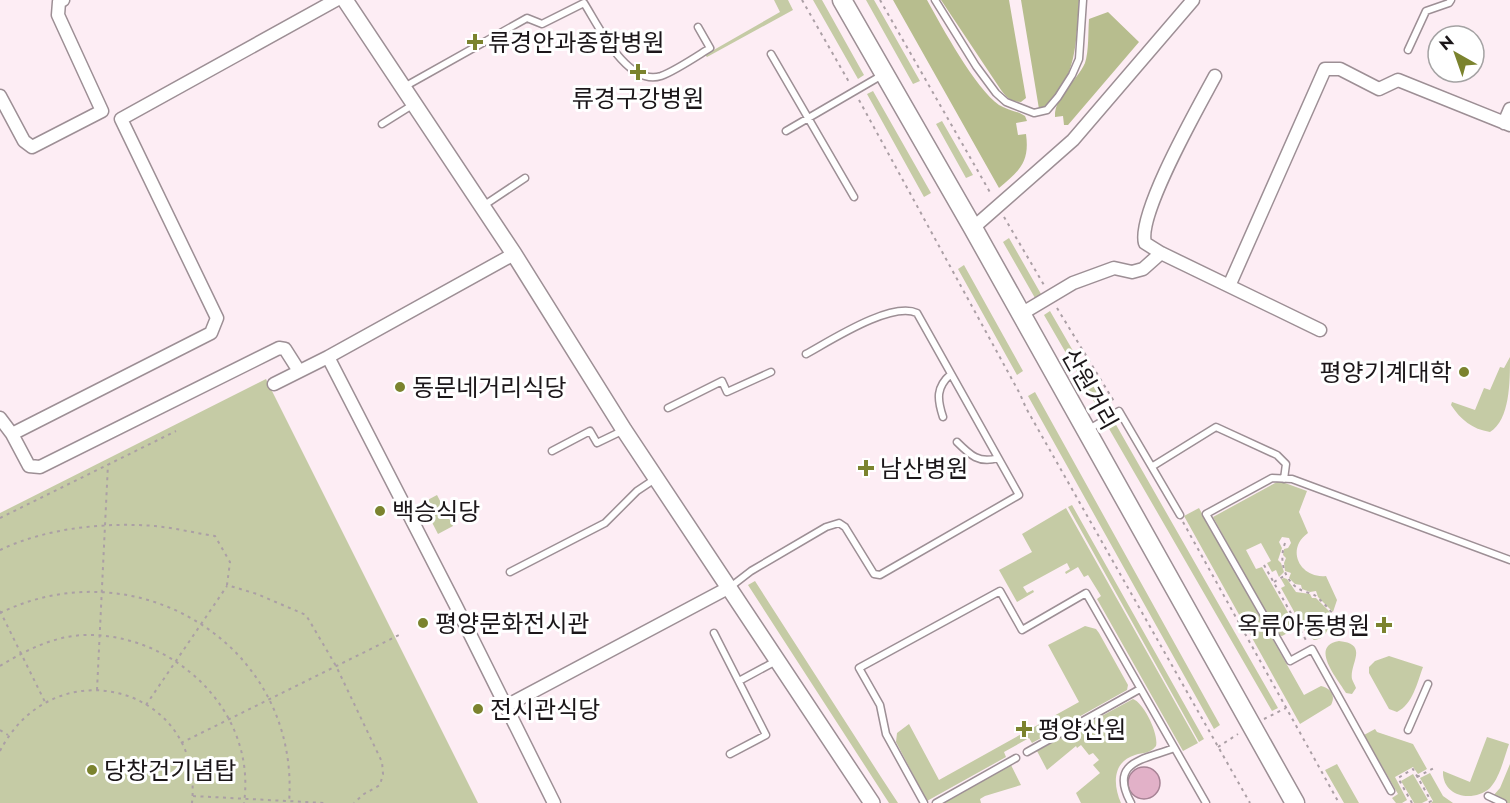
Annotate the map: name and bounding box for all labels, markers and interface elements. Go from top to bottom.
north arrow [1426,24,1486,84]
place label: 류경안과종합병원 [488,25,665,60]
text: N [1434,30,1459,56]
marker: 류경안과종합병원 [466,33,484,51]
marker: 류경구강병원 [629,63,647,81]
place label: 류경구강병원 [572,81,704,116]
street label: 산원거리 [1053,342,1127,436]
place label: 평양기계대학 [1320,355,1452,390]
marker: 평양기계대학 [1457,365,1471,379]
place label: 동문네거리식당 [412,370,567,405]
marker: 동문네거리식당 [393,380,407,394]
place label: 남산병원 [880,451,968,486]
marker: 남산병원 [857,459,875,477]
place label: 백승식당 [392,494,480,529]
marker: 백승식당 [373,504,387,518]
place label: 평양문화전시관 [435,606,590,641]
place label: 옥류아동병원 [1238,608,1370,643]
marker: 평양문화전시관 [416,616,430,630]
marker: 옥류아동병원 [1375,616,1393,634]
place label: 전시관식당 [490,692,600,727]
marker: 전시관식당 [471,702,485,716]
place label: 평양산원 [1038,712,1126,747]
marker: 평양산원 [1015,720,1033,738]
place label: 당창건기념탑 [104,753,236,788]
marker: 당창건기념탑 [85,763,99,777]

